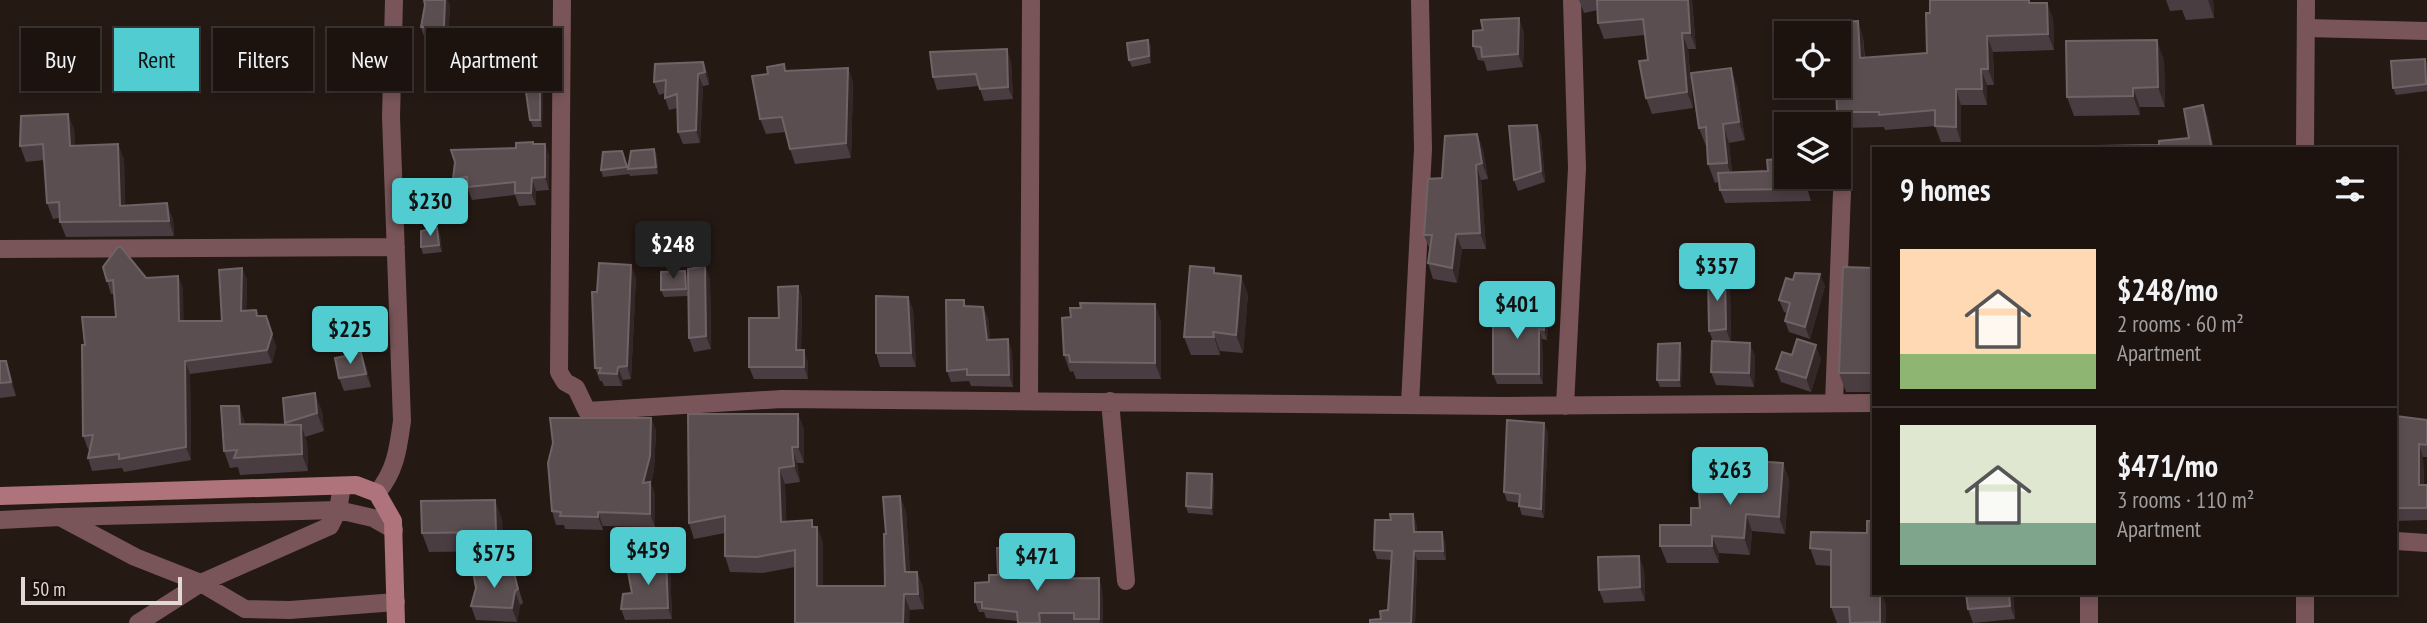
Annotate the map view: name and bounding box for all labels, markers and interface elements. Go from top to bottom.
map controls [1774,21,1851,189]
button: locate [1774,21,1851,98]
chip: Buy [21,28,100,91]
chip: Rent [114,28,199,91]
chip: Filters [213,28,313,91]
chip: New [327,28,412,91]
chip: Apartment [426,28,562,91]
button: layers [1774,112,1851,189]
text: 9 homes [1900,170,1991,209]
icon: filters [2331,170,2369,208]
pin: $230 [389,178,471,238]
text: $230 [408,186,452,215]
pin: $248 [632,222,714,281]
text: $248 [651,229,695,258]
pin: $357 [1676,244,1758,303]
text: $357 [1695,251,1739,280]
text: $248/mo [2117,270,2218,309]
icon: home [1956,277,2040,361]
pin: $401 [1476,282,1558,341]
text: $401 [1495,289,1539,318]
pin: $225 [309,306,391,366]
text: 2 rooms · 60 m² [2117,309,2244,338]
text: $225 [328,314,372,343]
text: Apartment [2117,338,2201,367]
text: $471/mo [2117,446,2218,485]
pin: $263 [1689,448,1771,507]
icon: home [1956,453,2040,537]
text: $263 [1708,455,1752,484]
text: 3 rooms · 110 m² [2117,485,2254,514]
text: Apartment [2117,514,2201,543]
pin: $459 [607,528,689,587]
pin: $575 [453,530,535,590]
pin: $471 [996,534,1078,593]
text: $459 [626,535,670,564]
text: $575 [472,538,516,567]
text: $471 [1015,541,1059,570]
scale bar [21,574,182,606]
text: 50 m [32,577,66,601]

